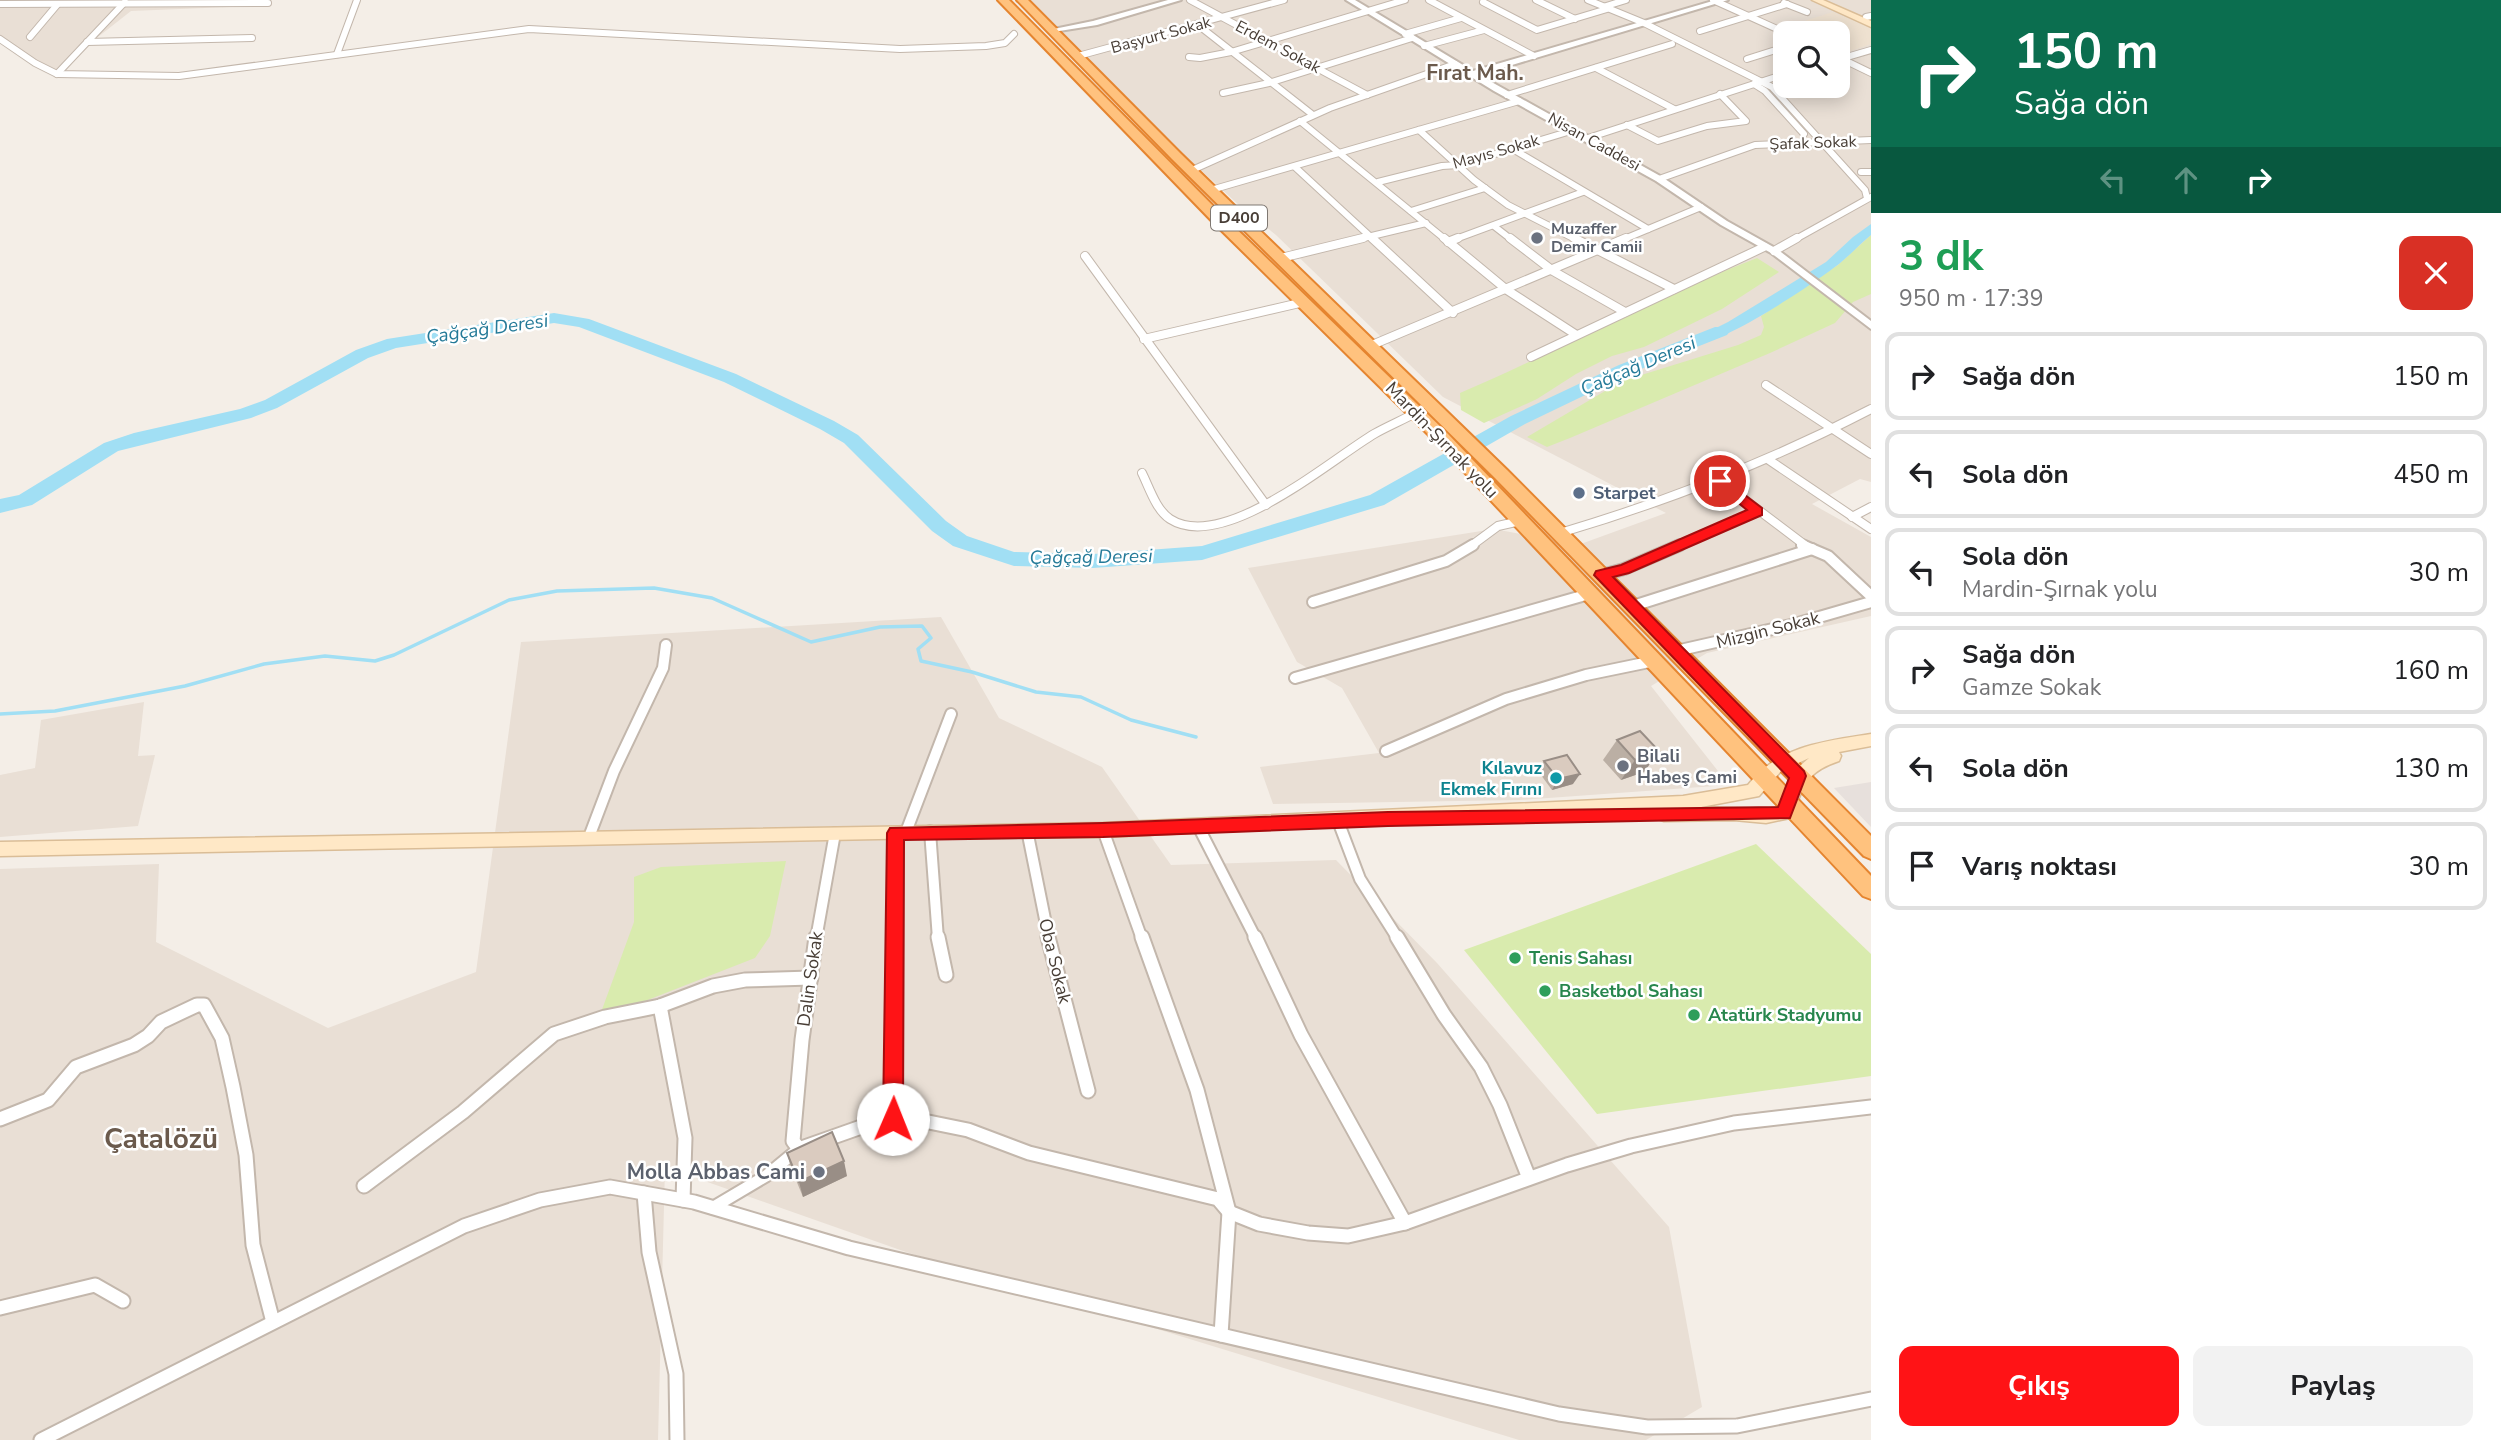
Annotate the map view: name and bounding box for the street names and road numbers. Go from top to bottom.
street label: Başyurt Sokak [1108,11,1215,59]
street label: Erdem Sokak [1231,15,1325,79]
street label: Nisan Caddesi [1544,108,1644,176]
street label: Mayıs Sokak [1450,129,1543,175]
street label: Şafak Sokak [1769,130,1858,156]
road number: D400 [1211,206,1267,230]
street label: Mardin-Şırnak yolu [1380,377,1504,503]
street label: Mizgin Sokak [1714,605,1823,654]
street label: Oba Sokak [1033,916,1077,1007]
street label: Dalin Sokak [791,929,829,1028]

